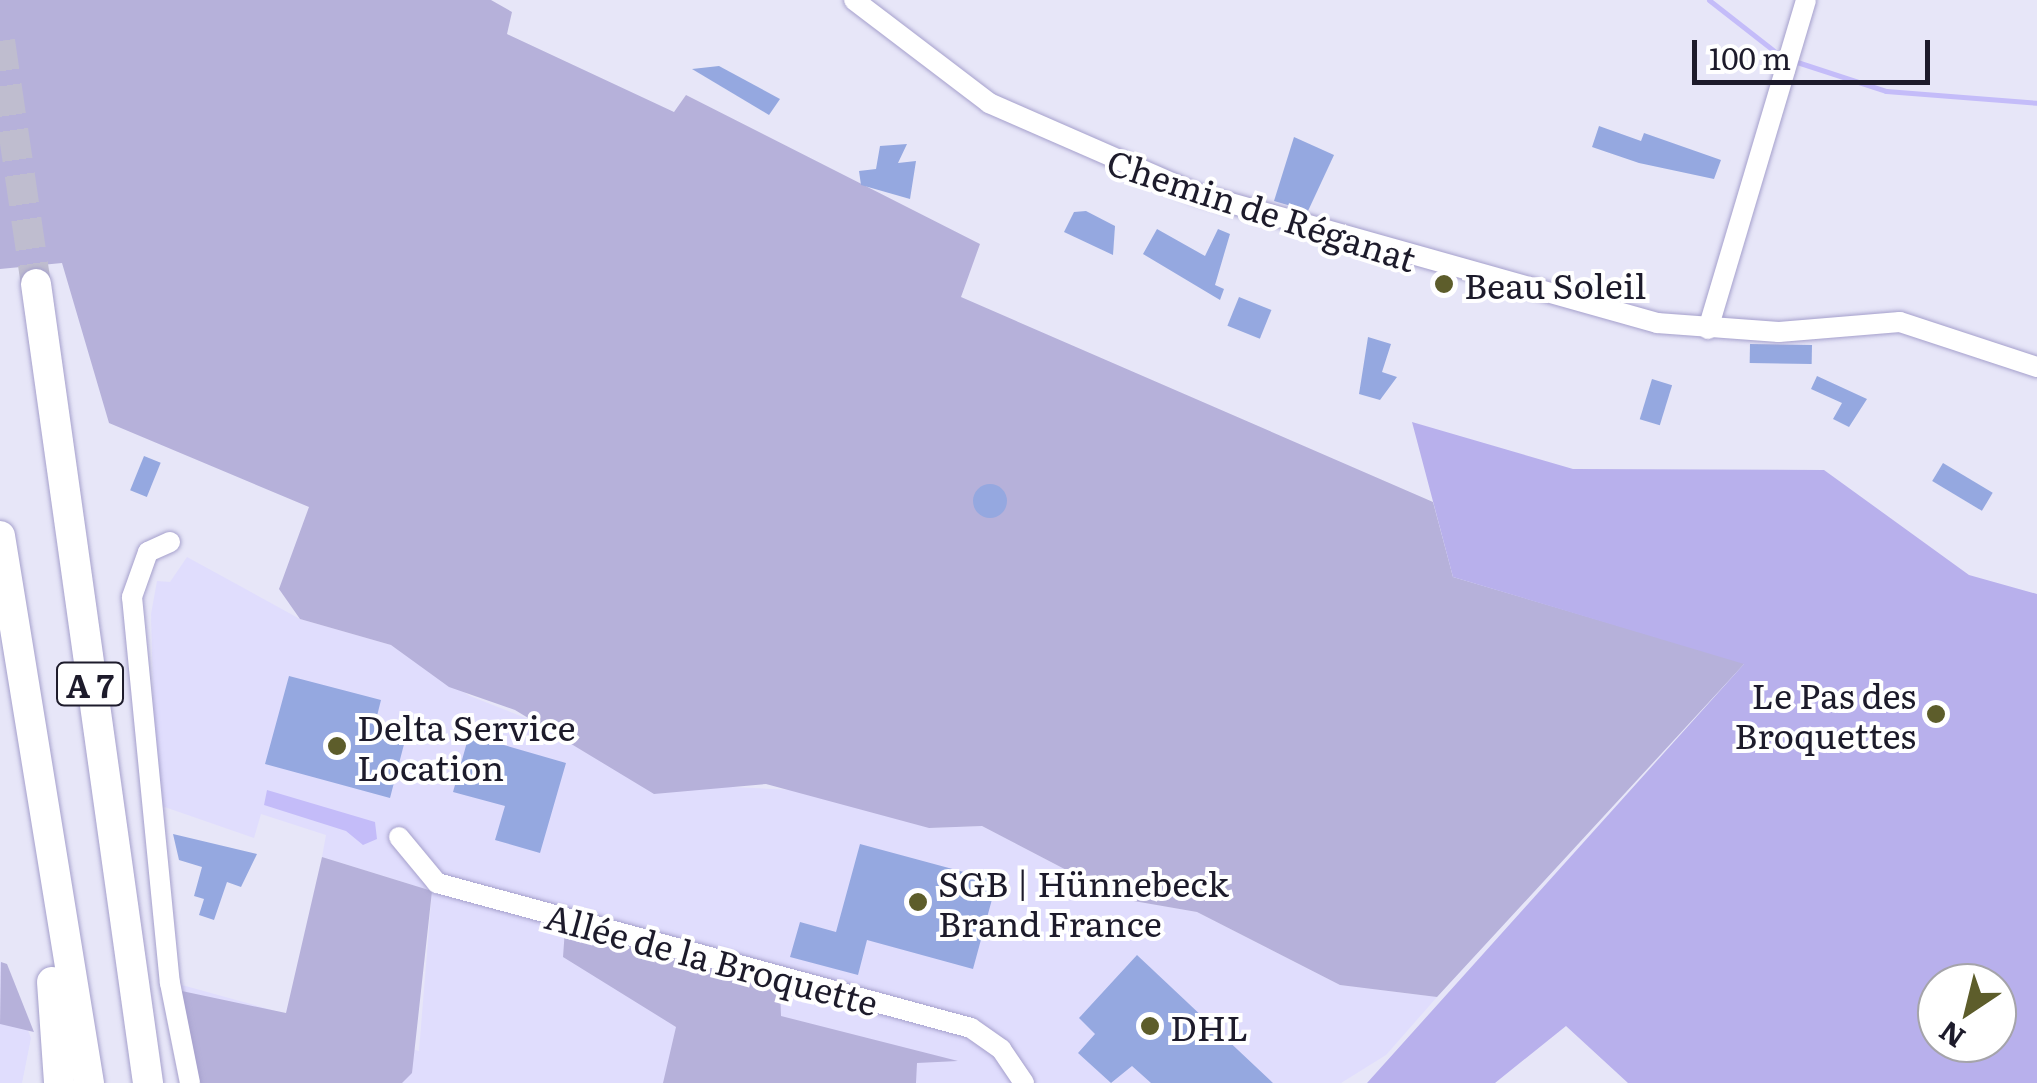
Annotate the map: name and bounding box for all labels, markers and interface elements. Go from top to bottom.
scale bar [1697,20,1934,82]
text: 100 m [1709,35,1791,79]
street label: Chemin de Réganat [1102,139,1422,279]
place label: Beau Soleil [1464,263,1646,305]
marker: Beau Soleil [1433,273,1455,295]
road number: A 7 [55,657,125,711]
place label: Le Pas des Broquettes [1734,673,1916,755]
marker: Le Pas des Broquettes [1925,703,1947,725]
place label: Delta Service Location [357,705,576,787]
marker: Delta Service Location [326,735,348,757]
place label: SGB | Hünnebeck Brand France [938,861,1229,943]
marker: SGB | Hünnebeck Brand France [907,891,929,913]
street label: Allée de la Broquette [541,893,883,1023]
north arrow [1917,963,2017,1063]
place label: DHL [1170,1005,1248,1047]
text: N [1929,1012,1973,1060]
marker: DHL [1139,1015,1161,1037]

